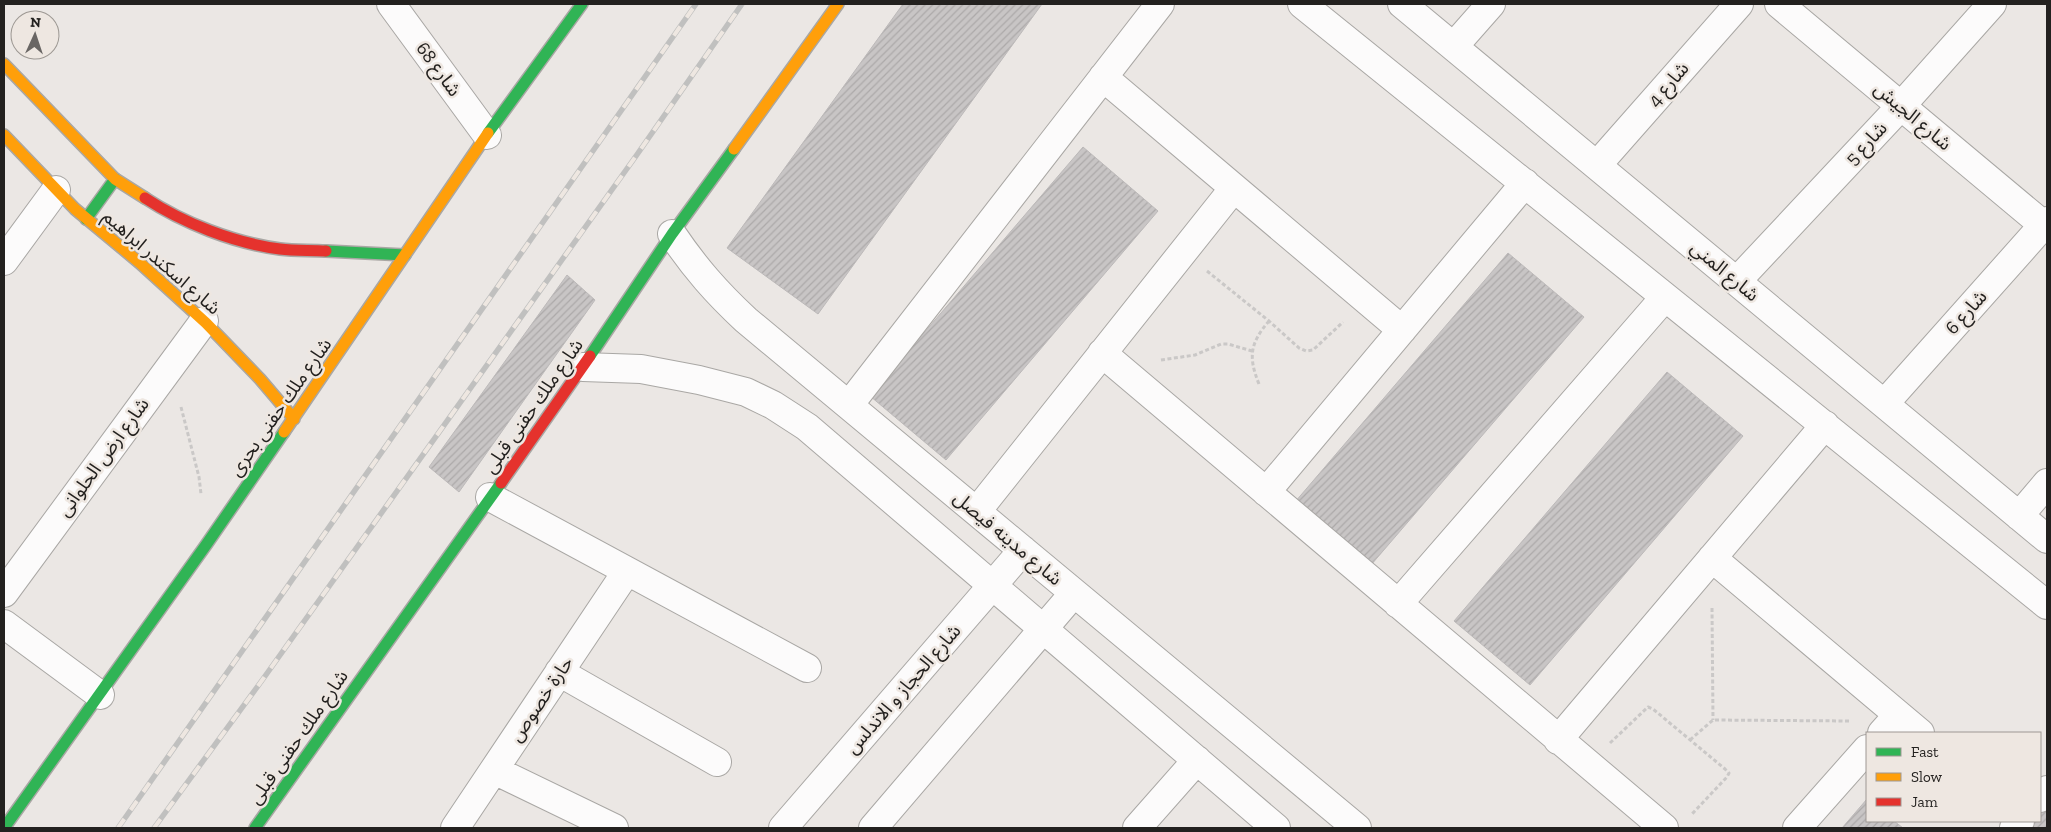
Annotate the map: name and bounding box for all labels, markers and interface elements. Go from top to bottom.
north arrow [10,10,60,60]
text: N [30,14,42,31]
street label: شارع 68 [410,37,466,102]
street label: شارع 4 [1642,57,1695,112]
street label: شارع الجيش [1868,77,1956,157]
street label: شارع 5 [1840,116,1893,171]
street label: شارع اسكندر ابراهيم [97,205,225,322]
street label: شارع المني [1684,236,1764,309]
street label: شارع 6 [1940,285,1993,340]
street label: شارع ملك حفنى بحرى [224,333,338,482]
street label: شارع ملك حفنى قبلى [478,334,590,479]
street label: شارع ارض الحلوانى [52,393,155,522]
street label: شارع مدينه فيصل [948,486,1067,592]
street label: شارع الحجاز و الاندلس [840,619,967,760]
street label: حارة خصوص [504,652,578,746]
street label: شارع ملك حفنى قبلى [243,665,355,810]
legend [1866,732,2041,822]
text: Fast [1911,743,1939,761]
text: Slow [1911,768,1943,786]
text: Jam [1911,793,1938,811]

